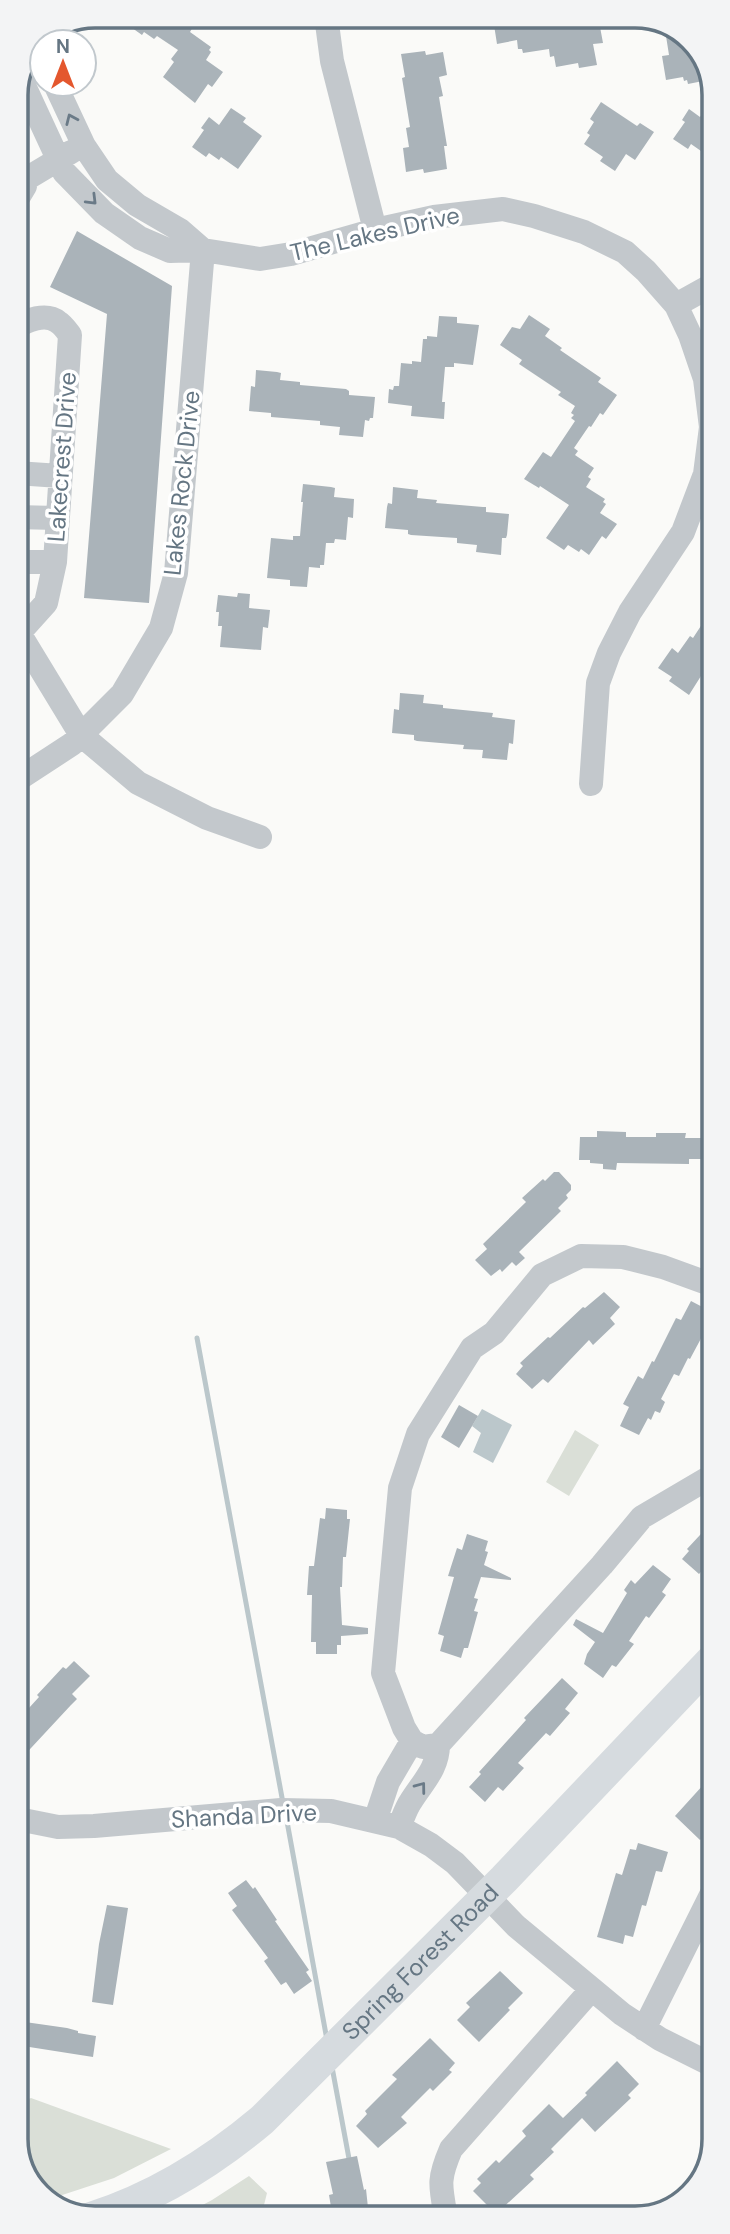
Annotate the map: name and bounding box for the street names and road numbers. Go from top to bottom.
street label: The Lakes Drive [287,199,463,268]
street label: Lakecrest Drive [40,371,83,543]
street label: Lakes Rock Drive [156,389,207,577]
street label: Shanda Drive [170,1796,318,1835]
street label: Spring Forest Road [335,1877,505,2047]

